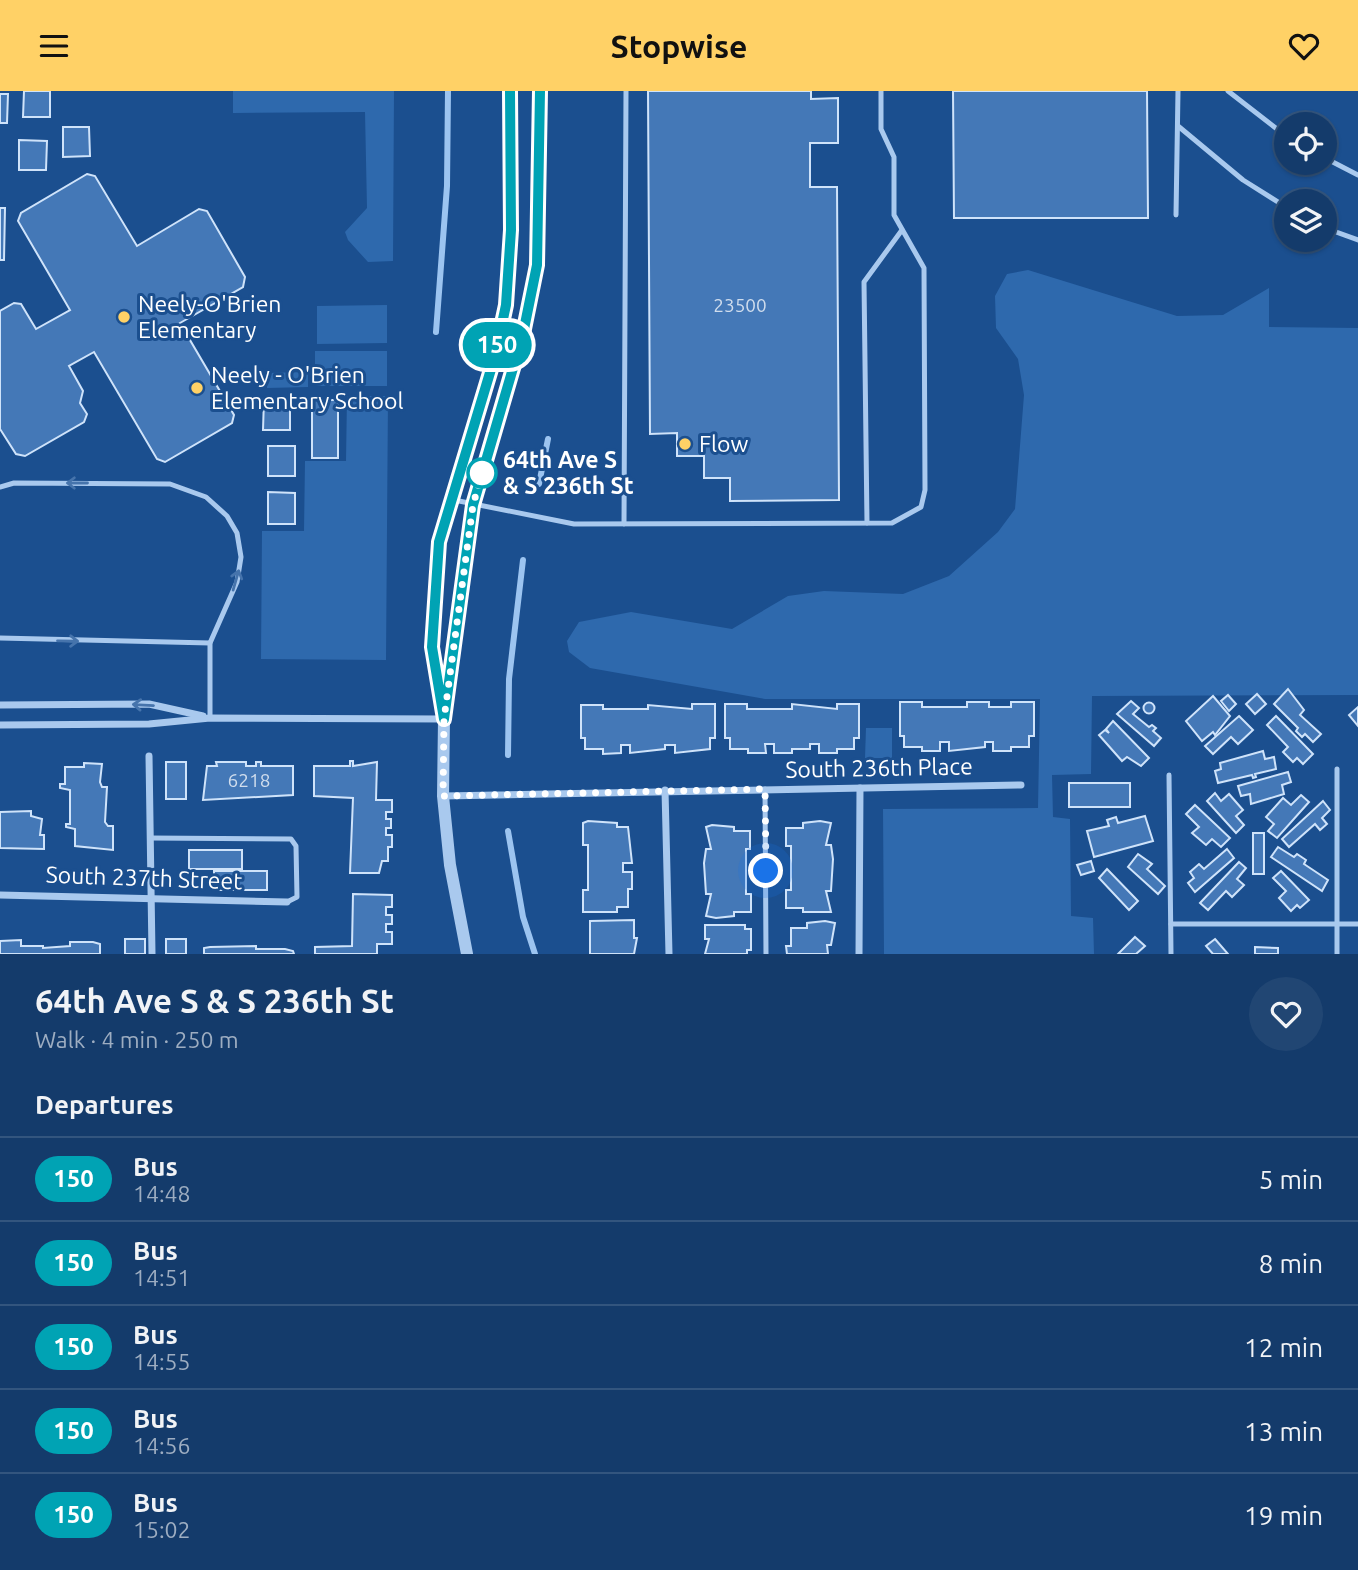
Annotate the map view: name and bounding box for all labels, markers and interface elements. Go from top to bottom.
icon: menu [35,27,73,65]
icon: heart [1285,27,1323,65]
text: Stopwise [610,28,748,64]
map controls [1274,112,1337,252]
button: locate [1274,112,1337,175]
button: layers [1274,189,1337,252]
place label: Neely-O'Brien Elementary [138,291,281,342]
house number: 23500 [713,294,767,316]
marker: Neely-O'Brien Elementary [116,309,132,325]
line badge: 150 [457,322,537,368]
text: 150 [477,331,517,358]
place label: Neely - O'Brien Elementary School [211,362,404,413]
marker: Neely - O'Brien Elementary School [189,380,205,396]
place label: Flow [699,431,749,456]
marker: Flow [677,436,693,452]
place label: 64th Ave S & S 236th St [503,447,634,498]
marker: 64th Ave S & S 236th St [467,458,497,488]
one-way arrow [66,476,89,490]
one-way arrow [230,569,243,592]
one-way arrow [56,634,79,648]
one-way arrow [132,698,155,711]
street label: South 236th Place [785,753,973,782]
house number: 6218 [228,769,270,791]
your location [748,853,783,888]
street label: South 237th Street [45,862,243,893]
button: heart [1249,977,1323,1051]
text: 64th Ave S & S 236th St [35,982,394,1019]
text: Walk · 4 min · 250 m [35,1027,239,1052]
text: Departures [35,1090,173,1119]
text: Bus [133,1152,178,1181]
text: 150 [53,1165,94,1192]
text: 5 min [1259,1165,1323,1194]
text: 14:48 [133,1181,191,1206]
text: Bus [133,1236,178,1265]
text: 150 [53,1249,94,1276]
text: 8 min [1259,1249,1323,1278]
text: 14:51 [133,1265,191,1290]
text: Bus [133,1320,178,1349]
text: 150 [53,1333,94,1360]
text: 12 min [1244,1333,1323,1362]
text: 14:55 [133,1349,191,1374]
text: Bus [133,1404,178,1433]
text: 150 [53,1417,94,1444]
text: 13 min [1244,1417,1323,1446]
text: 14:56 [133,1433,191,1458]
text: Bus [133,1488,178,1517]
text: 150 [53,1501,94,1528]
text: 19 min [1244,1501,1323,1530]
text: 15:02 [133,1517,191,1542]

